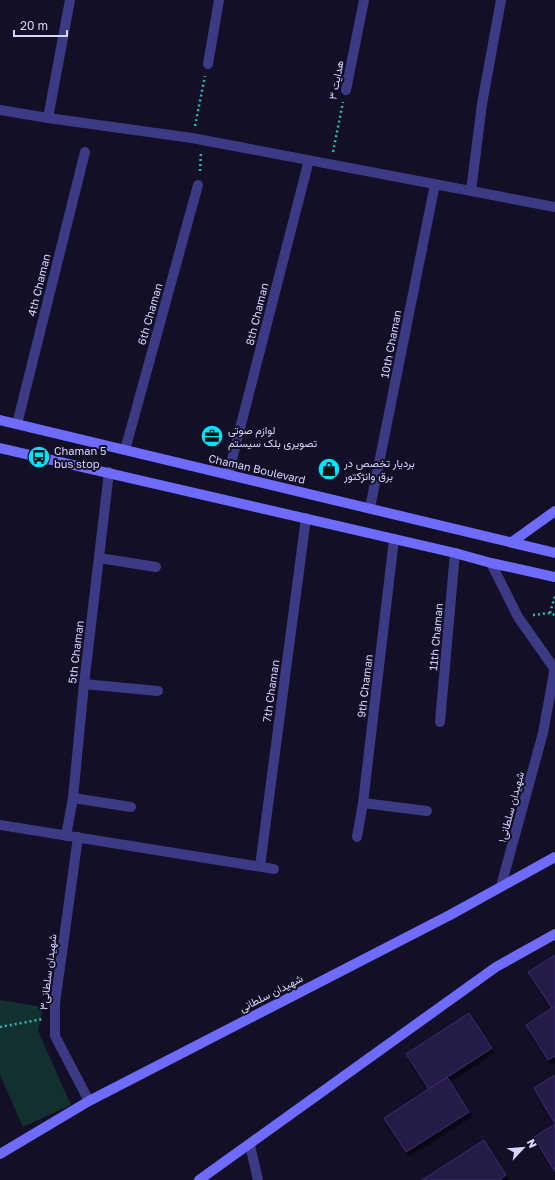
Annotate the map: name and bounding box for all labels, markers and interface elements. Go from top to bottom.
scale bar [14,12,67,38]
text: 20 m [20,18,48,33]
street label: هدایت ۳ [325,59,347,101]
street label: 4th Chaman [24,252,53,317]
street label: 6th Chaman [134,281,165,346]
street label: 8th Chaman [242,281,271,346]
street label: 10th Chaman [378,309,403,379]
office icon: لوازم صوتی تصویری بلک سیستم [199,423,225,449]
place label: لوازم صوتی تصویری بلک سیستم [228,423,318,451]
bus stop icon: Chaman 5 bus stop [26,444,52,470]
place label: Chaman 5 bus stop [54,444,106,470]
street label: Chaman Boulevard [207,451,307,486]
shop icon: بردیار تخصص در برق وانژکتور [316,456,342,482]
place label: بردیار تخصص در برق وانژکتور [343,456,415,483]
street label: 11th Chaman [426,603,445,671]
street label: 5th Chaman [65,620,86,684]
street label: 9th Chaman [354,654,375,718]
street label: 7th Chaman [260,659,281,723]
street label: شهیدان سلطانی۱ [495,770,527,844]
street label: شهیدان سلطانی۳ [36,933,60,1011]
street label: شهیدان سلطانی [237,971,305,1015]
north arrow [503,1128,543,1168]
text: N [525,1137,540,1150]

